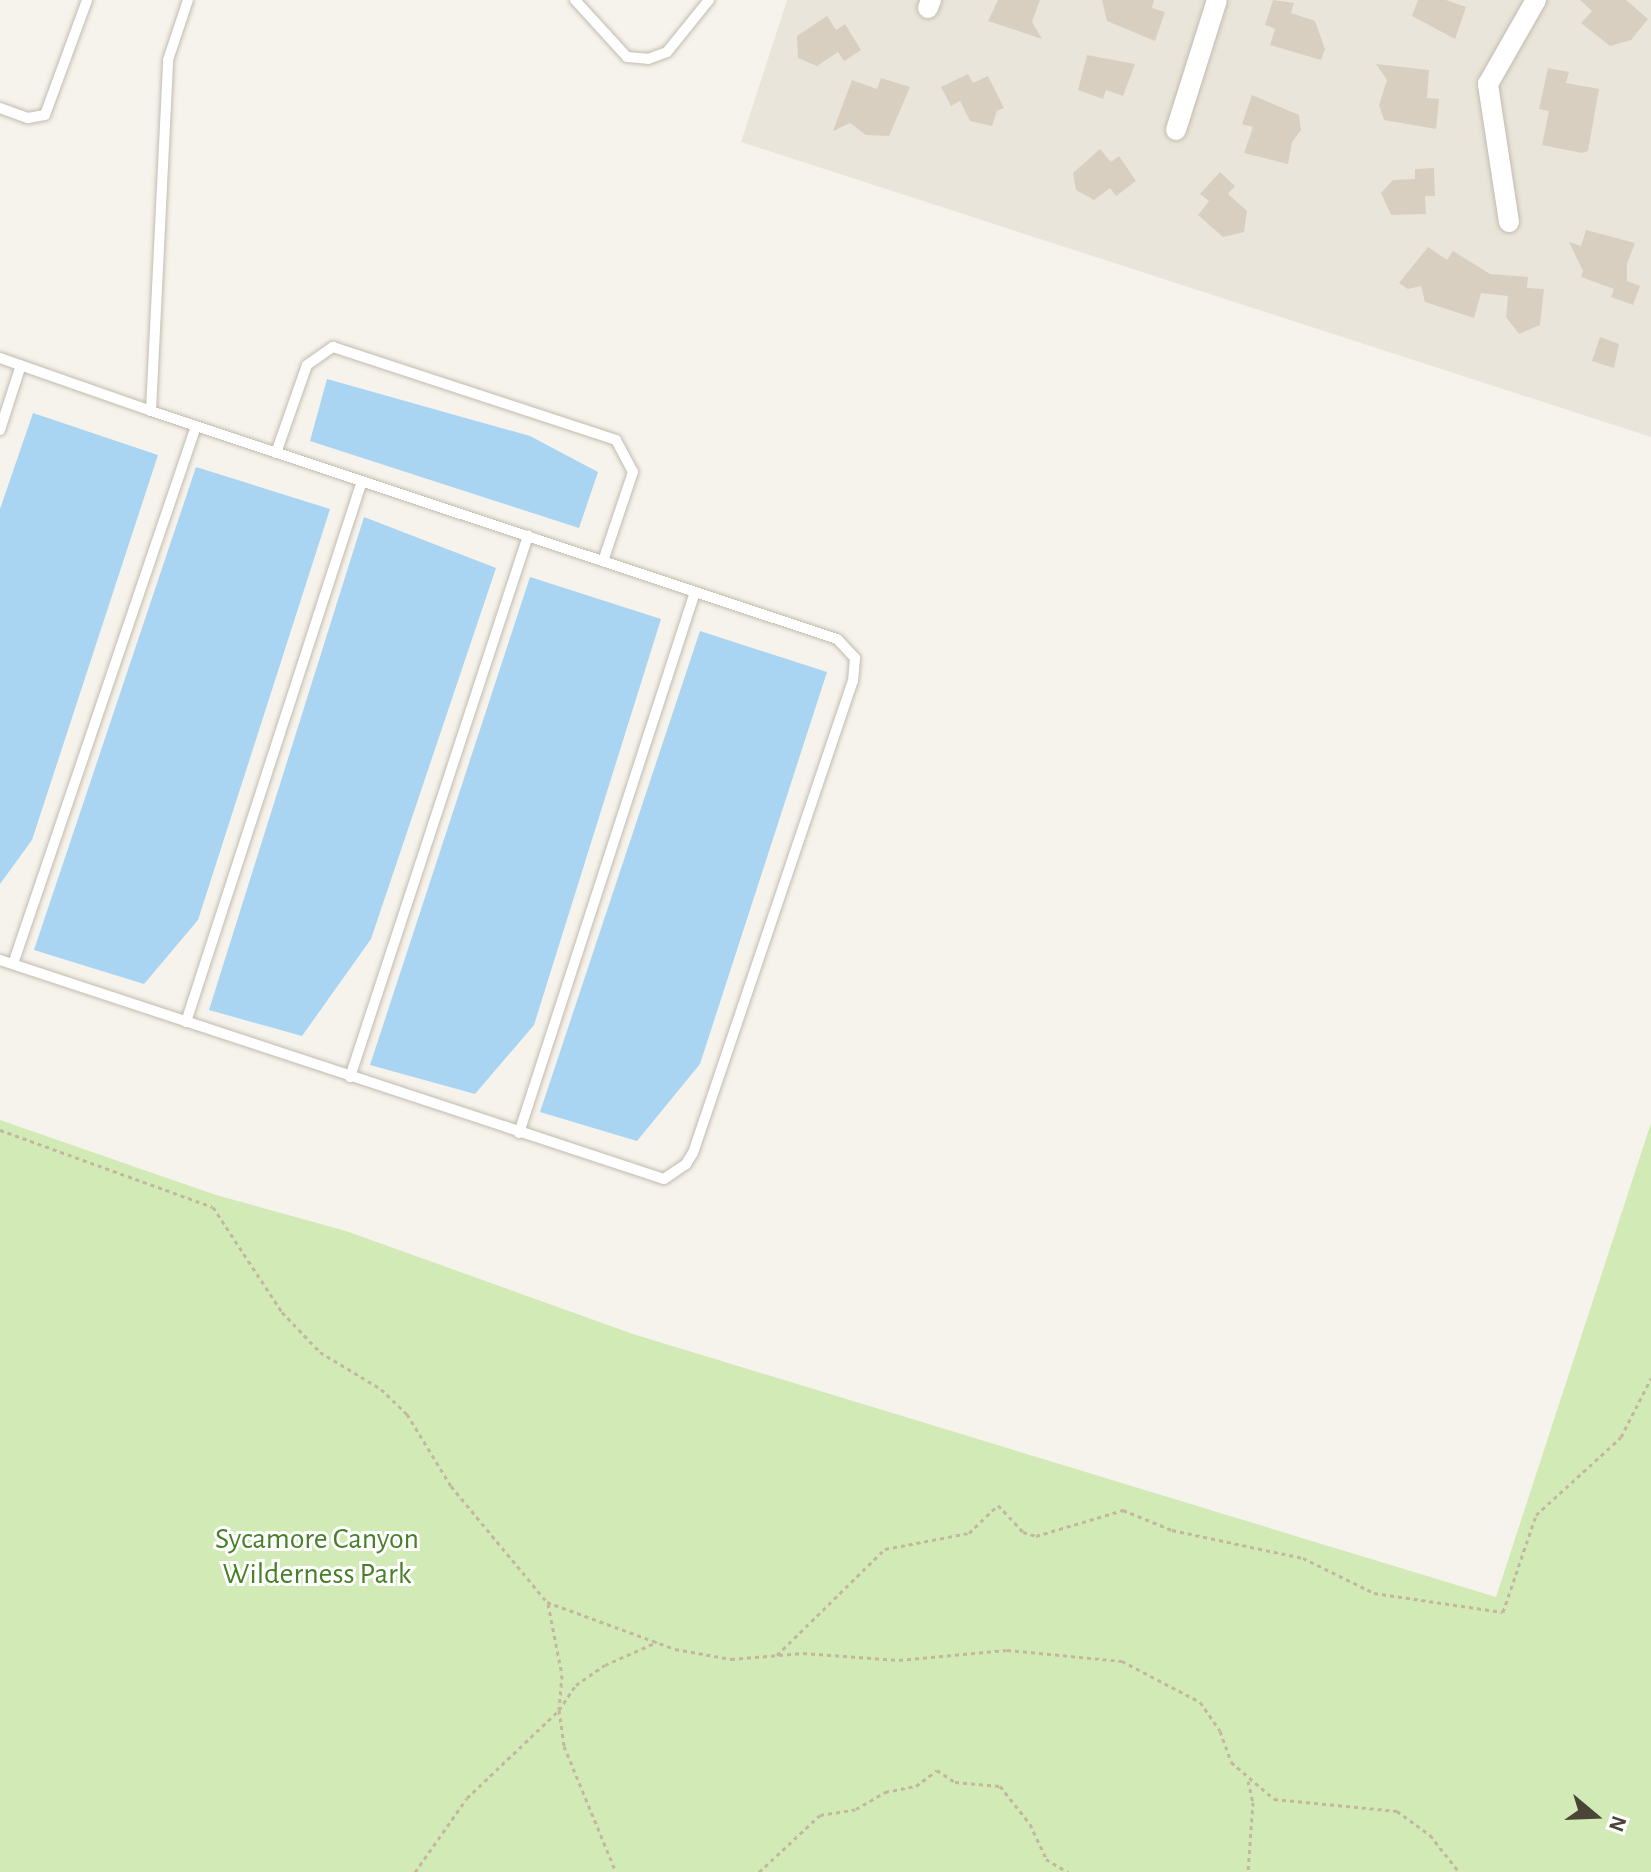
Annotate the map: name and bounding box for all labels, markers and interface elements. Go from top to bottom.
park label: Sycamore Canyon Wilderness Park [215,1521,419,1592]
north arrow [1555,1776,1635,1856]
text: N [1605,1813,1631,1835]

